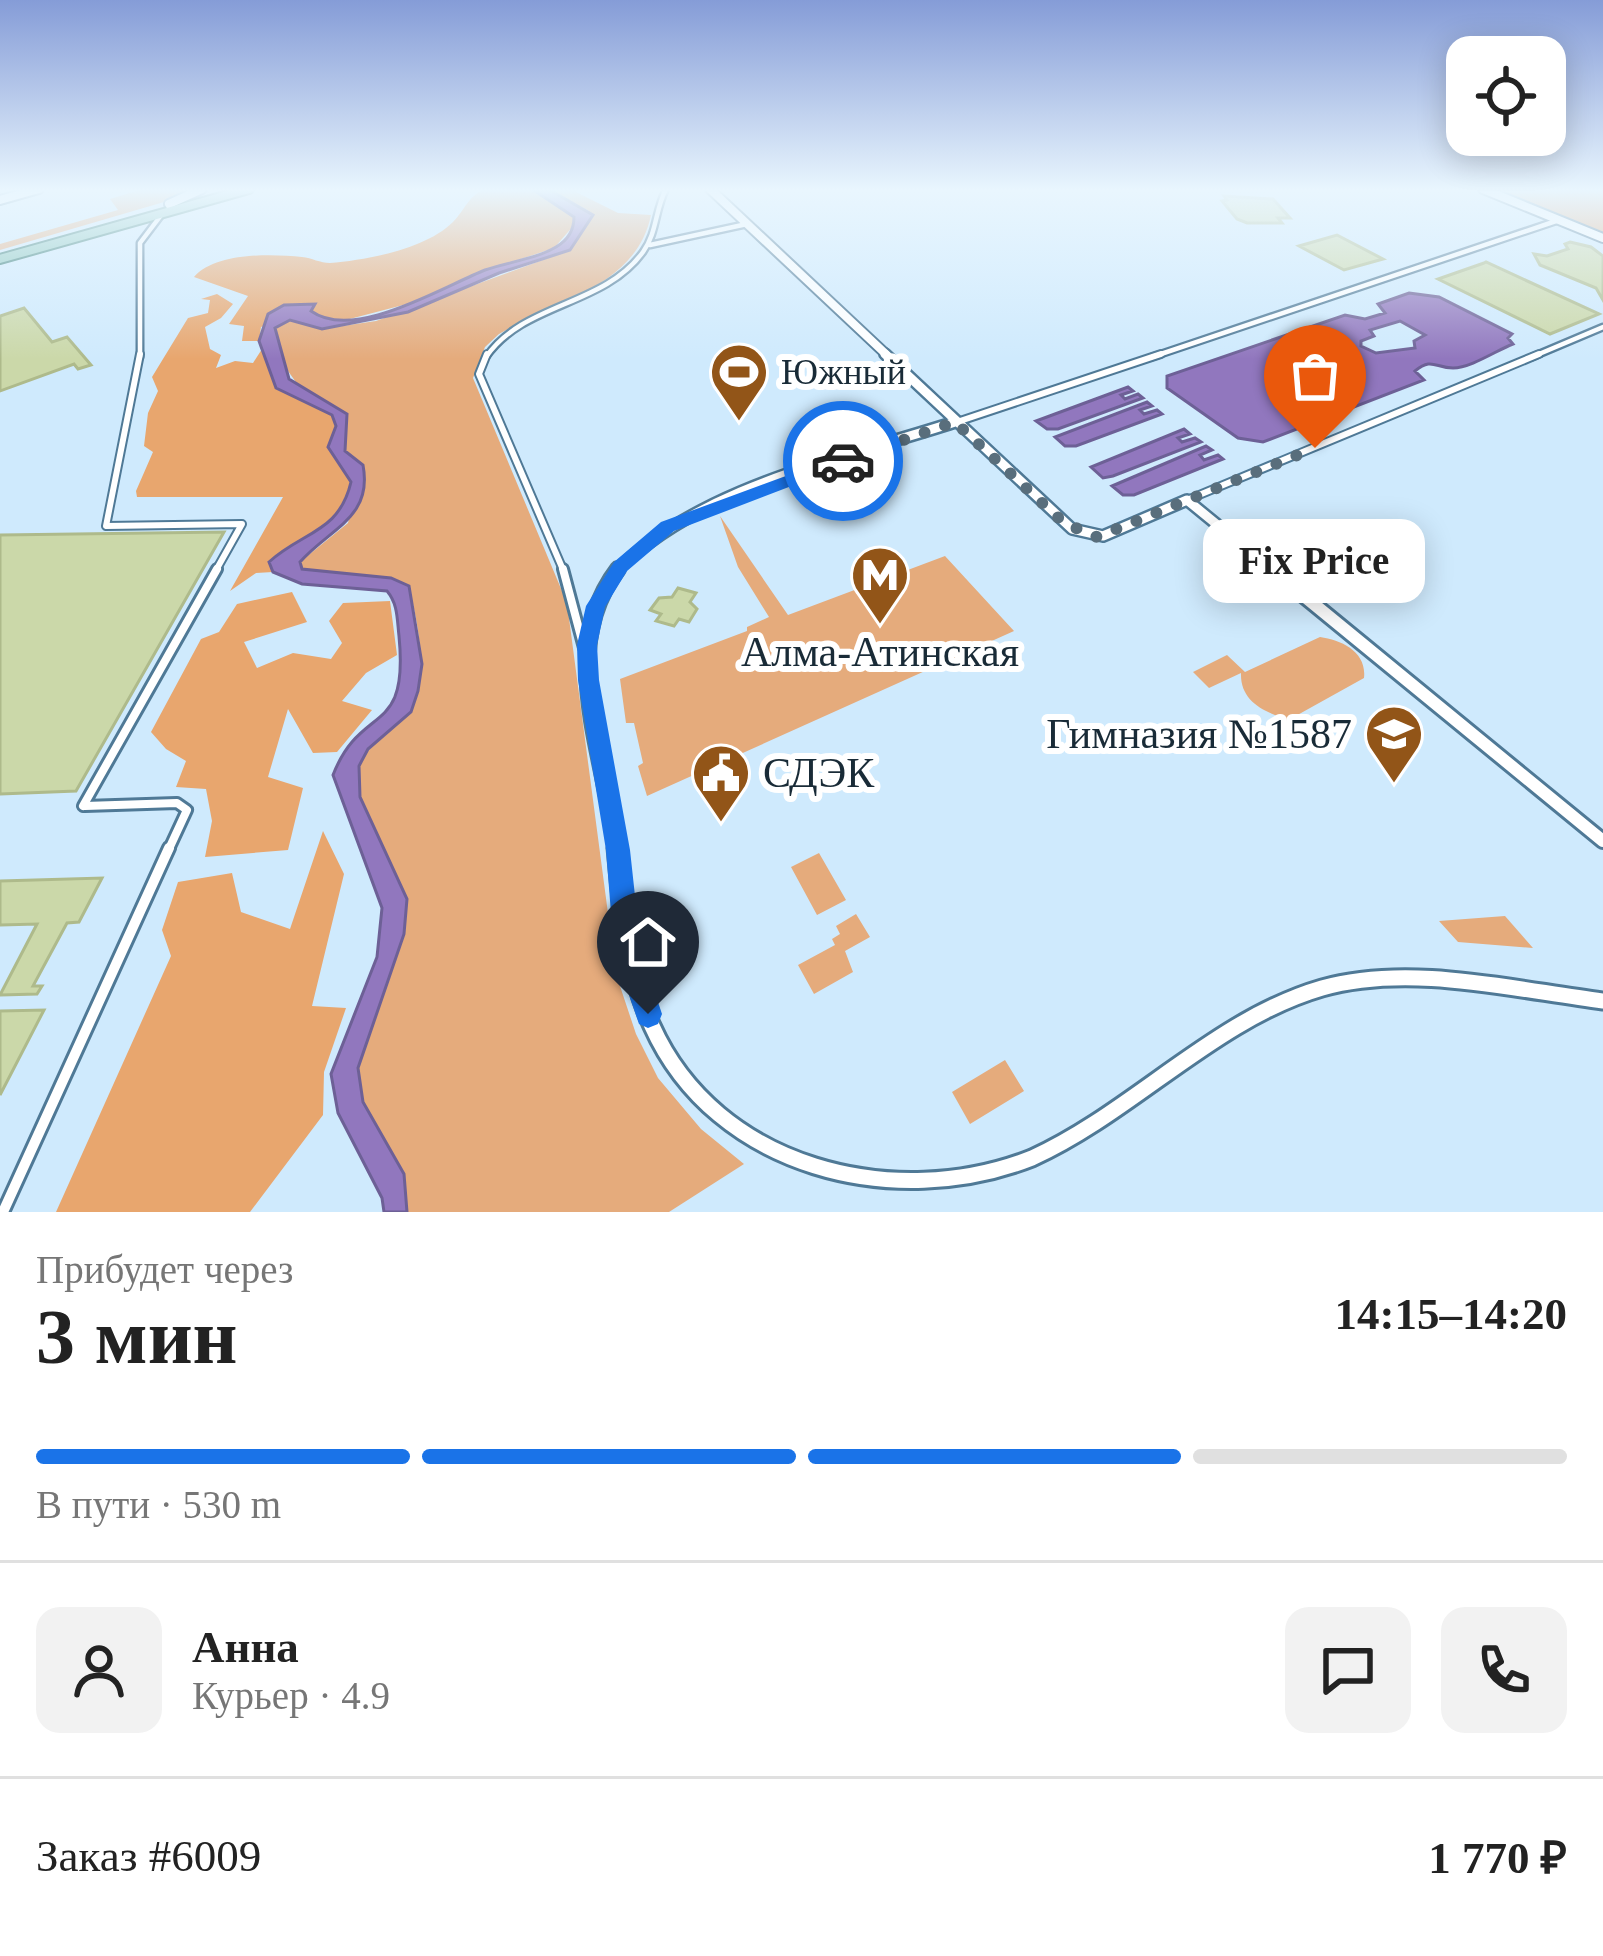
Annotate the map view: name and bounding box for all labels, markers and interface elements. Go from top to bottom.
map controls [1446,36,1566,156]
button: locate [1446,36,1566,156]
pin [1264,325,1366,448]
sports icon: Южный [708,341,770,423]
icon: bag [1282,343,1348,409]
place label: Южный [781,352,906,392]
courier [783,401,903,521]
icon: car [810,428,876,494]
callout: Fix Price [1204,520,1426,604]
text: Fix Price [1239,539,1389,582]
metro station icon: Алма-Атинская [849,544,911,626]
place label: Алма-Атинская [741,629,1019,675]
school or university icon: Гимназия №1587 [1363,703,1425,785]
place label: Гимназия №1587 [1046,711,1352,757]
public building icon: СДЭК [690,742,752,824]
place label: СДЭК [763,750,875,796]
pin [597,891,699,1014]
icon: home [615,909,681,975]
text: Прибудет через [36,1248,294,1291]
text: 14:15–14:20 [1335,1289,1567,1339]
text: 3 мин [36,1293,238,1380]
text: В пути · 530 m [36,1483,281,1526]
button: person [36,1607,162,1733]
button: chat [1285,1607,1411,1733]
button: phone [1441,1607,1567,1733]
text: Анна [192,1622,299,1672]
text: Курьер · 4.9 [192,1674,390,1717]
text: Заказ #6009 [36,1831,261,1881]
text: 1 770 ₽ [1428,1833,1567,1883]

